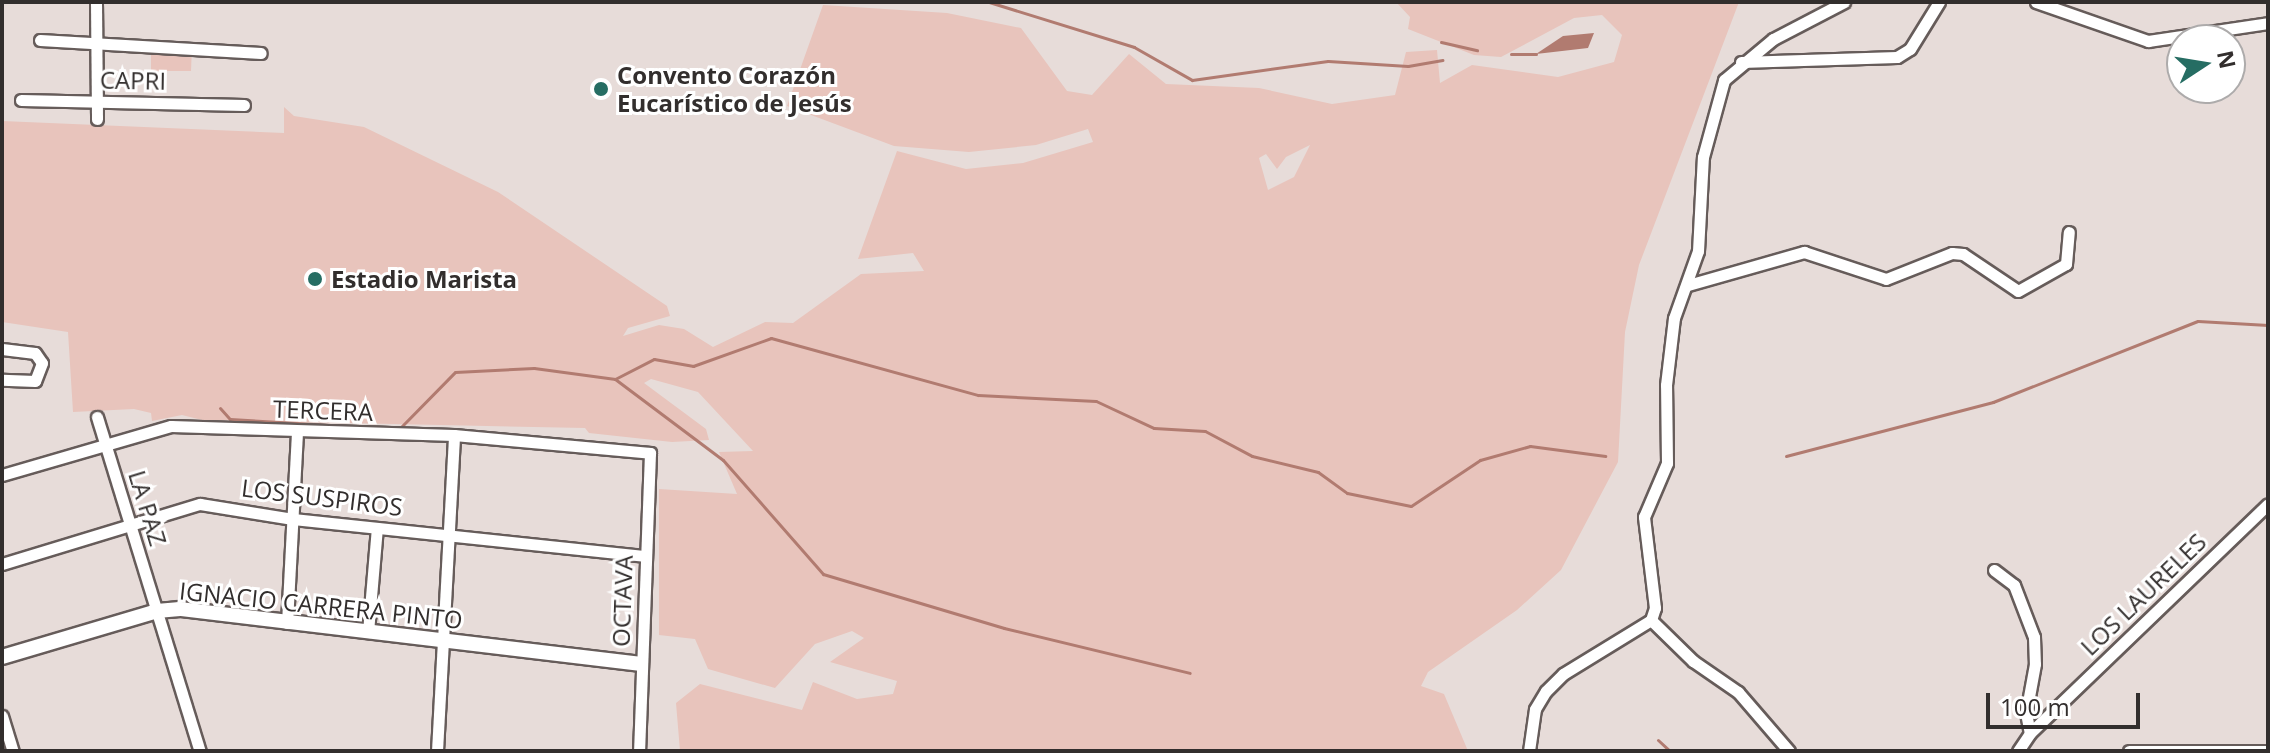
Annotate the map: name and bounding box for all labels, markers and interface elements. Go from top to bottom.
north arrow [2166,24,2246,104]
text: N [2211,48,2244,71]
place label: Convento Corazón Eucarístico de Jesús [617,61,852,117]
street label: CAPRI [100,65,166,95]
marker: Convento Corazón Eucarístico de Jesús [592,80,610,98]
place label: Estadio Marista [331,265,517,293]
marker: Estadio Marista [306,270,324,288]
street label: TERCERA [273,394,373,426]
street label: LA PAZ [123,467,173,549]
street label: LOS SUSPIROS [240,473,404,521]
street label: LOS LAURELES [2074,527,2212,661]
street label: OCTAVA [606,555,638,647]
street label: IGNACIO CARRERA PINTO [178,576,464,634]
scale bar [1990,677,2144,727]
text: 100 m [2000,690,2070,723]

